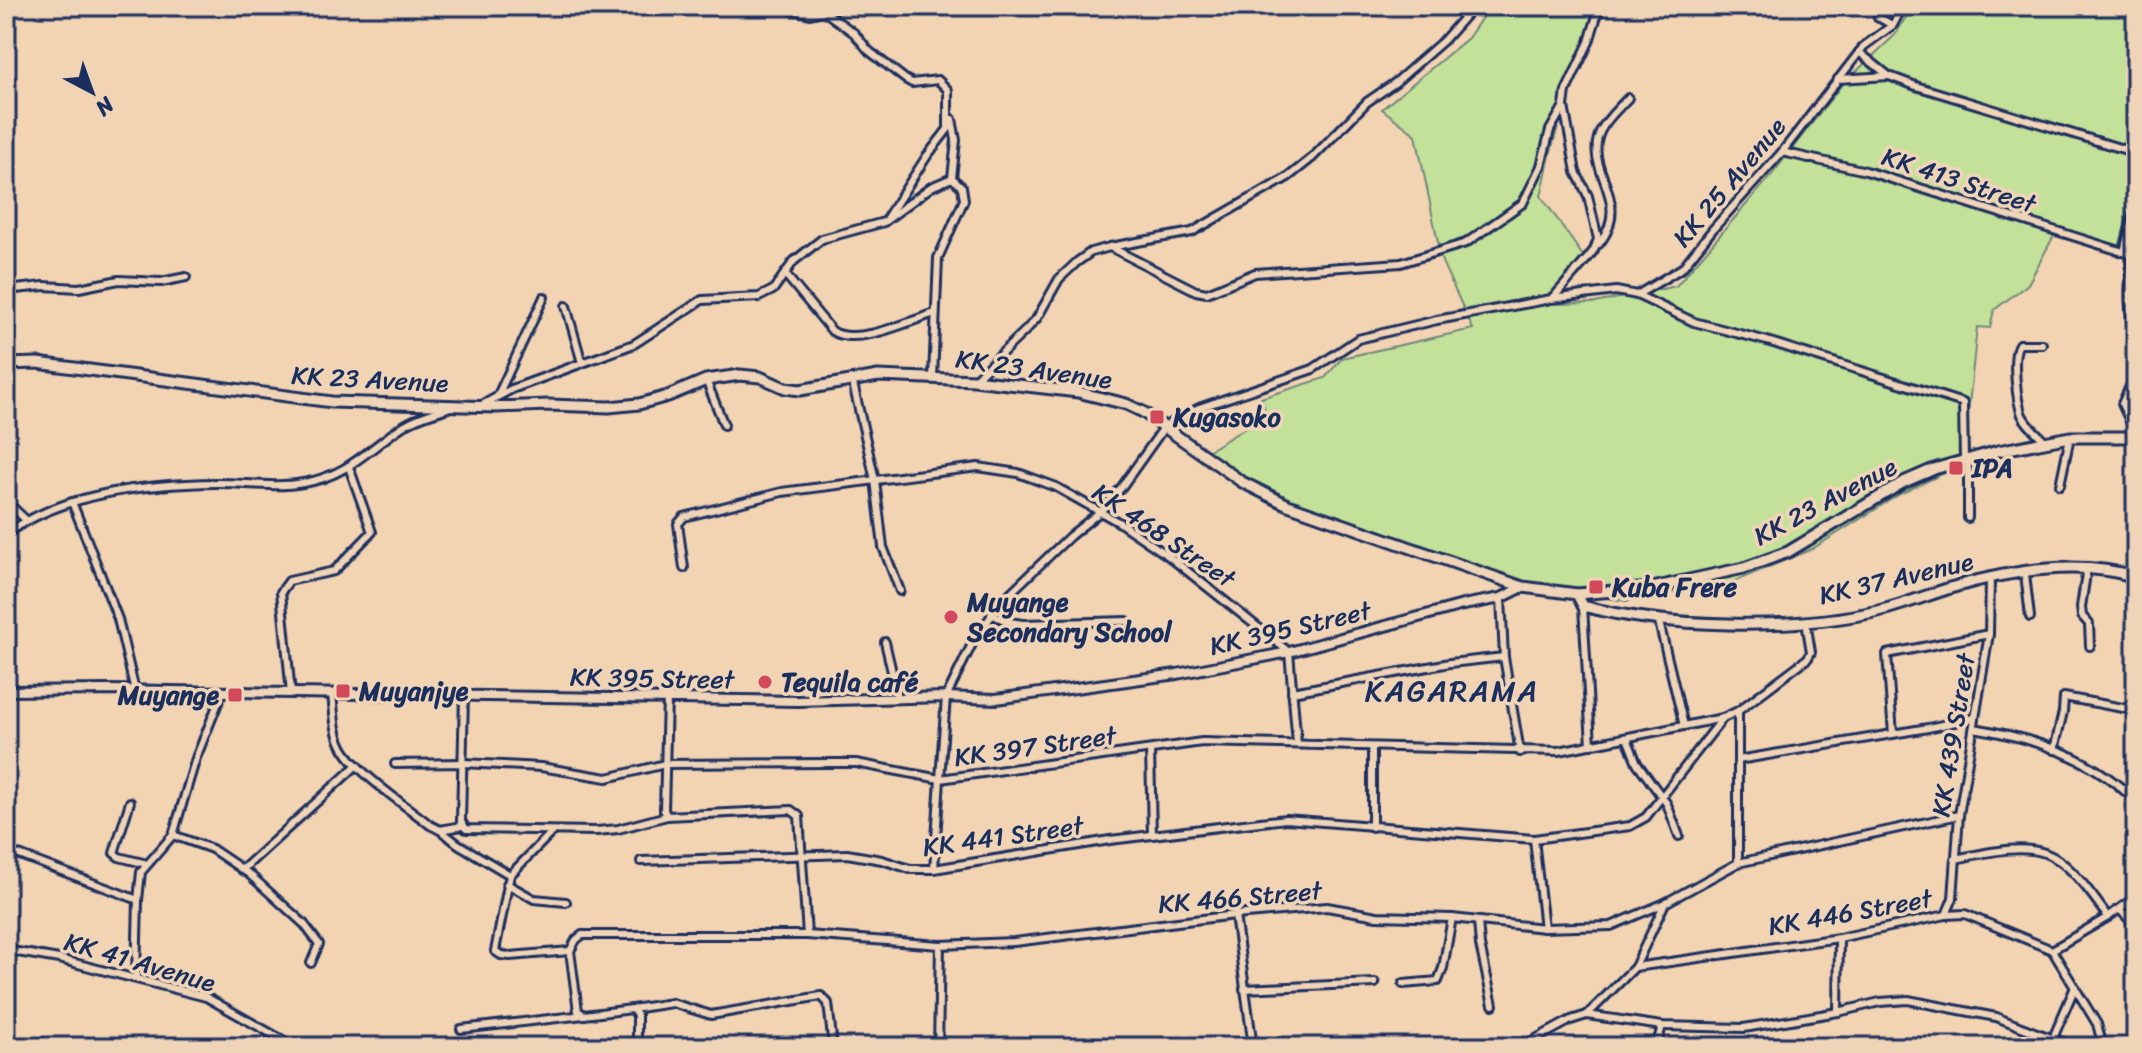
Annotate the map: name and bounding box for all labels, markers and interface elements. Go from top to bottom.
north arrow [52,52,132,132]
text: N [86,86,124,127]
street label: KK 25 Avenue [1660,106,1798,258]
street label: KK 413 Street [1876,133,2044,227]
street label: KK 23 Avenue [953,335,1116,403]
street label: KK 23 Avenue [290,352,450,406]
place label: Kugasoko [1172,394,1282,440]
marker: Kugasoko [1148,408,1166,426]
street label: KK 23 Avenue [1745,444,1906,558]
place label: IPA [1970,445,2013,491]
marker: IPA [1947,459,1965,477]
street label: KK 468 Street [1083,470,1246,601]
street label: KK 37 Avenue [1814,538,1978,618]
place label: Kuba Frere [1611,564,1738,610]
marker: Kuba Frere [1587,578,1605,596]
place label: Muyange Secondary School [966,579,1173,655]
street label: KK 395 Street [1205,587,1377,669]
marker: Muyange Secondary School [942,608,960,626]
street label: KK 439 Street [1917,649,1989,820]
street label: KK 395 Street [569,654,736,702]
place label: Tequila café [781,659,919,705]
district label: KAGARAMA [1365,664,1539,718]
place label: Muyanjye [358,668,469,714]
place label: Muyange [117,672,219,718]
marker: Tequila café [756,673,774,691]
marker: Muyanjye [334,682,352,700]
marker: Muyange [226,686,244,704]
street label: KK 397 Street [951,712,1121,780]
street label: KK 441 Street [920,802,1088,870]
street label: KK 466 Street [1156,867,1325,927]
street label: KK 446 Street [1764,875,1937,949]
street label: KK 41 Avenue [59,918,222,1006]

